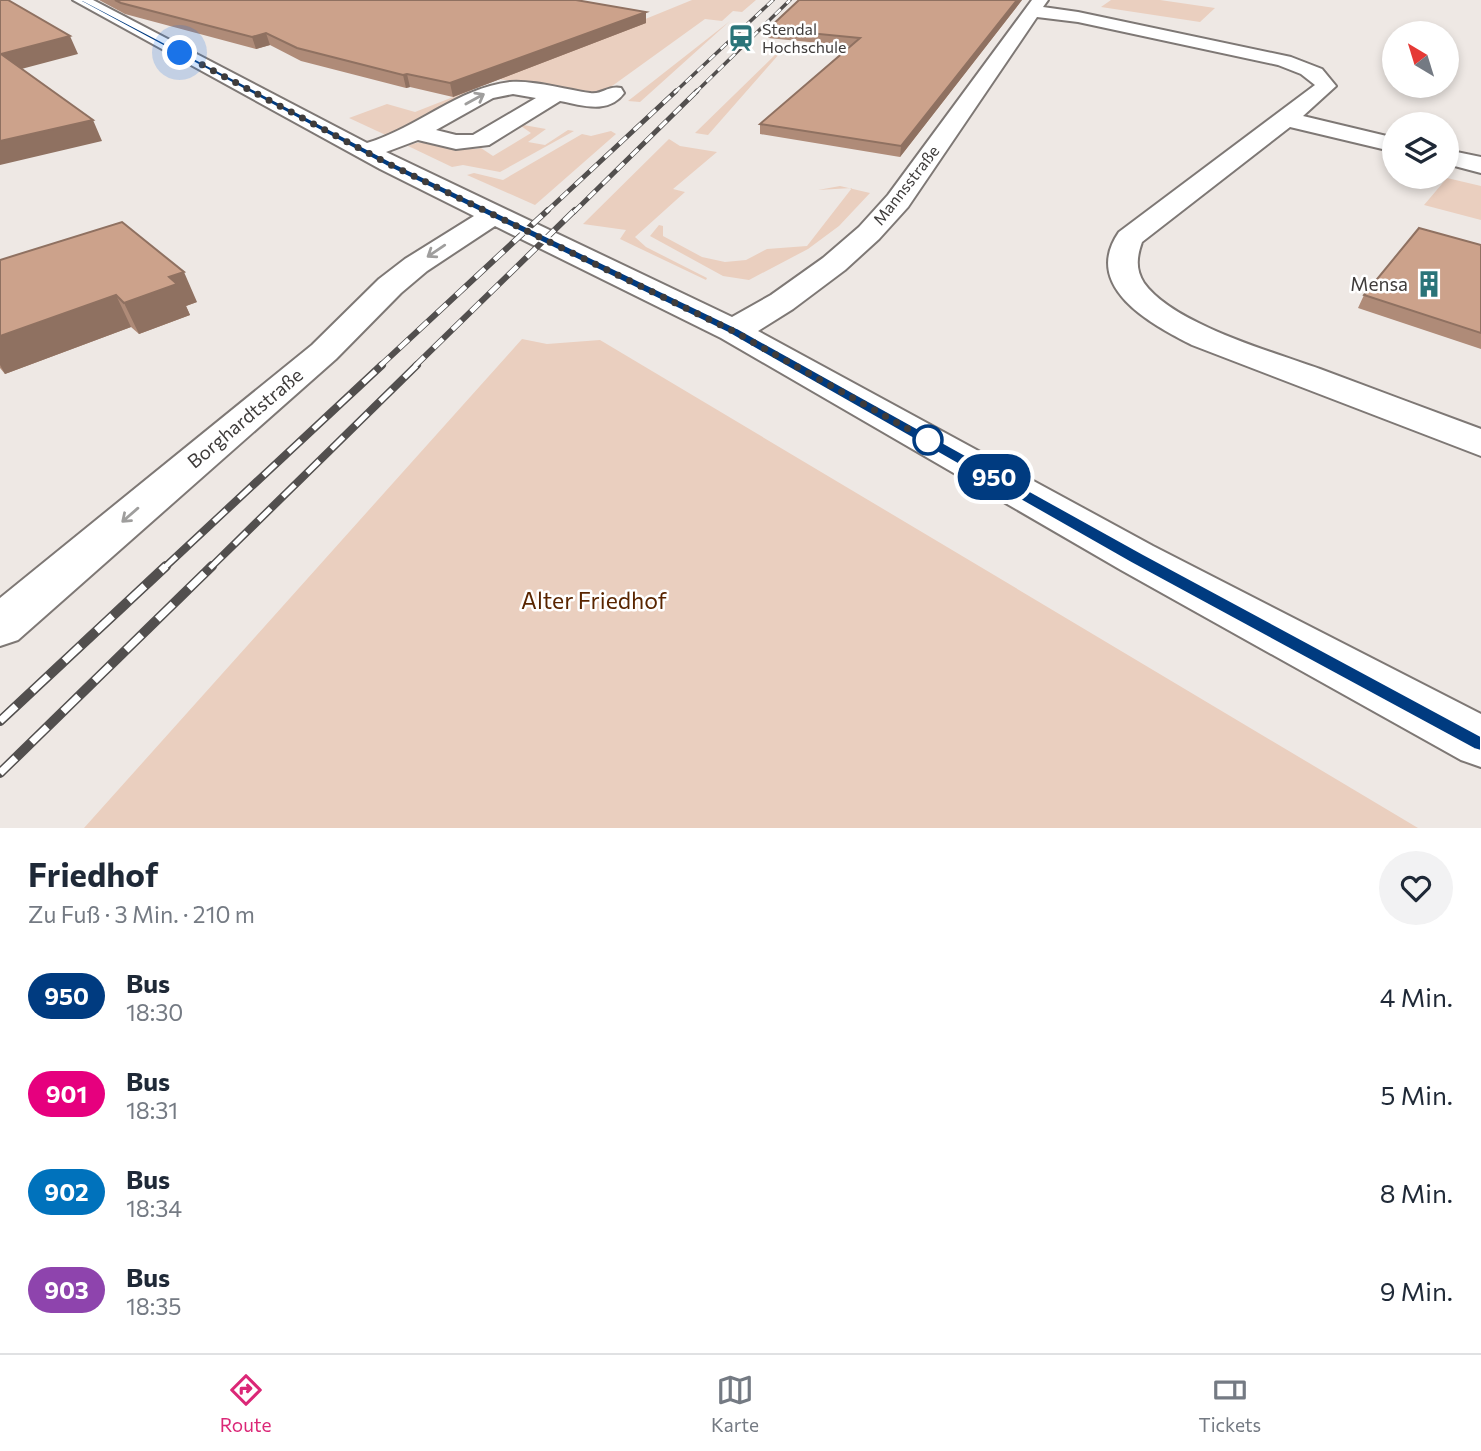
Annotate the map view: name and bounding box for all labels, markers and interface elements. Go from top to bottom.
place label: Stendal Hochschule [762,19,846,56]
north arrow [1382,21,1460,98]
map controls [1382,21,1459,189]
station icon: Stendal Hochschule [726,23,756,53]
your location [162,35,197,70]
one-way arrow [465,92,485,106]
button: layers [1382,112,1459,189]
street label: Mannsstraße [869,141,943,228]
one-way arrow [427,244,446,259]
building icon: Mensa [1414,269,1444,299]
place label: Mensa [1350,272,1408,295]
street label: Borghardtstraße [182,363,307,473]
unlabelled marker [913,425,943,455]
line badge: 950 [954,454,1034,500]
text: 950 [972,462,1016,491]
one-way arrow [121,507,139,523]
park label: Alter Friedhof [521,586,667,614]
button: heart [1379,851,1453,925]
text: Friedhof [28,853,158,894]
text: Zu Fuß · 3 Min. · 210 m [28,900,255,928]
text: Bus [126,967,170,998]
text: 950 [44,981,89,1010]
text: 4 Min. [1380,981,1453,1012]
text: 18:30 [126,998,183,1026]
text: Bus [126,1065,170,1096]
text: 901 [46,1079,87,1108]
text: 5 Min. [1380,1079,1453,1110]
text: 18:31 [126,1096,178,1124]
text: Bus [126,1163,170,1194]
text: 902 [44,1177,89,1206]
text: 8 Min. [1380,1177,1453,1208]
text: 18:34 [126,1194,182,1222]
text: Bus [126,1261,170,1292]
text: 903 [44,1275,89,1304]
text: 9 Min. [1380,1275,1453,1306]
text: 18:35 [126,1292,182,1320]
tab: Route [220,1371,272,1436]
tab: Karte [711,1371,759,1436]
tab: Tickets [1199,1371,1261,1436]

